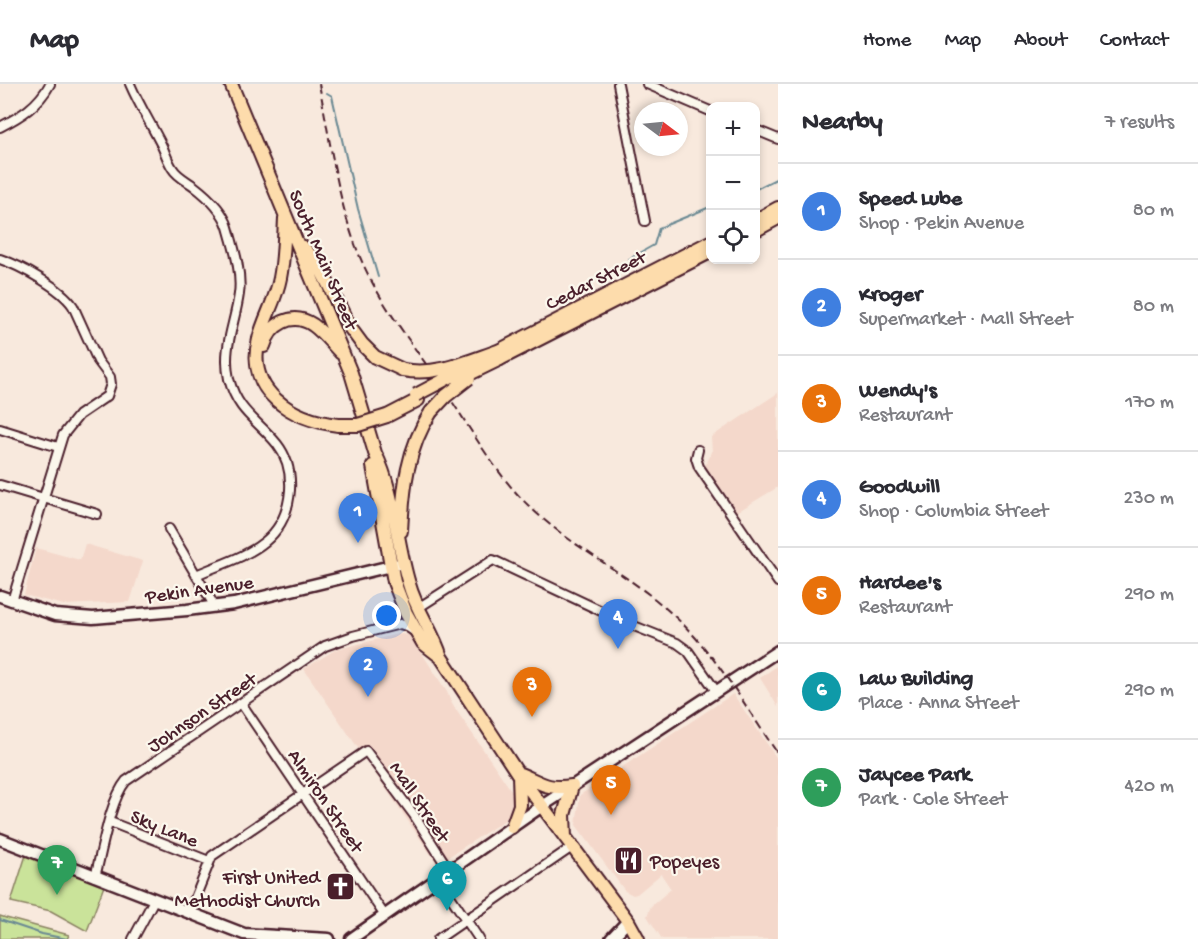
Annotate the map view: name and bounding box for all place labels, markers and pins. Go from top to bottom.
pin: 1 [338,494,378,543]
pin: 4 [598,600,638,649]
pin: 2 [348,648,388,697]
pin: 3 [512,668,552,717]
pin: 5 [592,766,630,815]
restaurant icon: Popeyes [613,844,645,876]
pin: 7 [38,846,76,895]
place label: Popeyes [649,852,720,875]
pin: 6 [428,862,466,911]
place label: First United Methodist Church [175,868,322,914]
church icon: First United Methodist Church [325,871,357,903]

